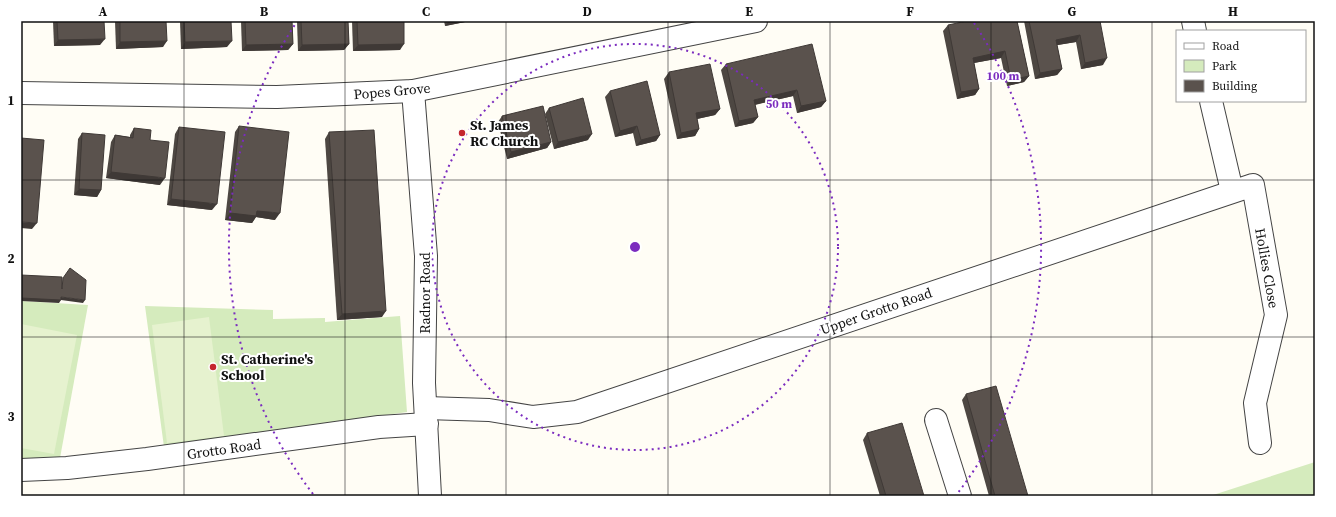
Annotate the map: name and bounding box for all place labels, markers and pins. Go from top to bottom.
place label: St. James RC Church [470,115,539,151]
marker: St. James RC Church [457,128,467,138]
centre of rings [628,240,642,254]
place label: St. Catherine's School [221,349,314,385]
marker: St. Catherine's School [208,362,218,372]

